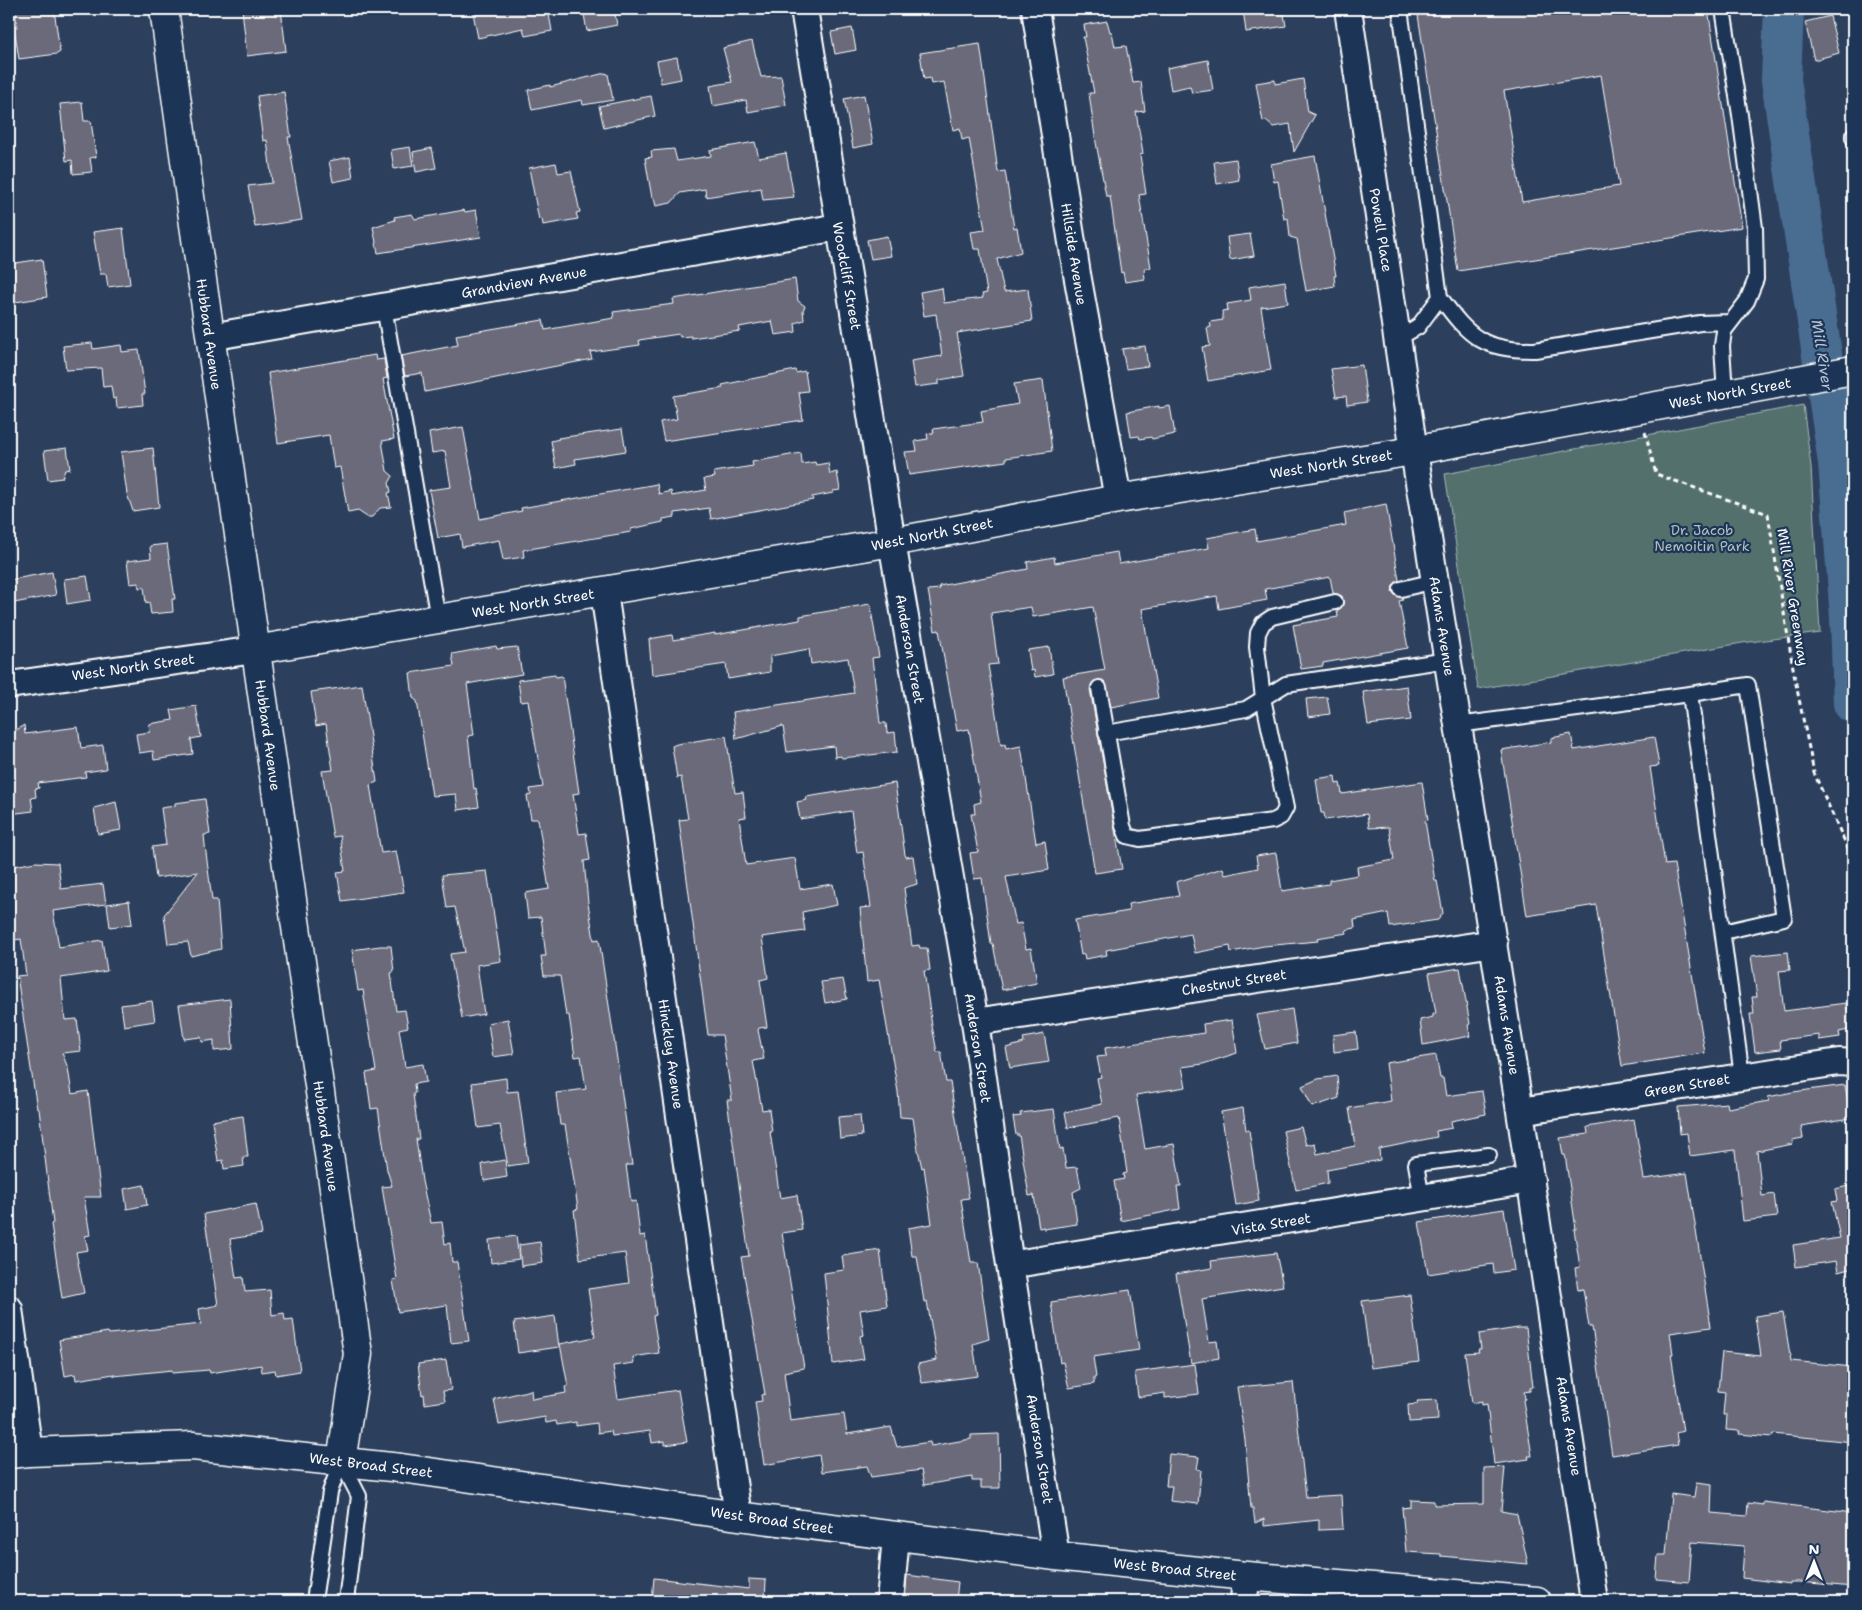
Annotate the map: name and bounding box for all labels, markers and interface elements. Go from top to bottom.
street label: Powell Place [1365,187,1397,273]
street label: Hillside Avenue [1057,201,1091,307]
street label: Woodcliff Street [829,220,865,332]
street label: Grandview Avenue [460,262,588,302]
street label: Hubbard Avenue [192,277,226,391]
water label: Mill River [1807,318,1838,393]
street label: West North Street [1667,373,1793,413]
street label: West North Street [1268,445,1394,483]
street label: West North Street [870,513,994,555]
park label: Dr. Jacob Nemoitin Park [1654,521,1750,555]
street label: Mill River Greenway [1773,527,1813,667]
street label: Adams Avenue [1425,575,1459,677]
street label: West North Street [470,584,596,622]
street label: Anderson Street [892,593,928,705]
street label: West North Street [70,649,196,685]
street label: Hubbard Avenue [251,678,285,792]
street label: Chestnut Street [1180,965,1288,999]
street label: Adams Avenue [1490,974,1524,1076]
street label: Anderson Street [960,992,996,1104]
street label: Hinckley Avenue [654,998,688,1110]
street label: Green Street [1643,1069,1731,1101]
street label: Hubbard Avenue [309,1079,343,1193]
street label: Vista Street [1230,1209,1312,1239]
street label: Adams Avenue [1552,1375,1586,1477]
street label: Anderson Street [1022,1393,1058,1505]
street label: West Broad Street [308,1449,434,1481]
street label: West Broad Street [709,1502,835,1538]
north arrow [1790,1538,1840,1588]
text: N [1808,1540,1820,1558]
street label: West Broad Street [1112,1554,1238,1584]

